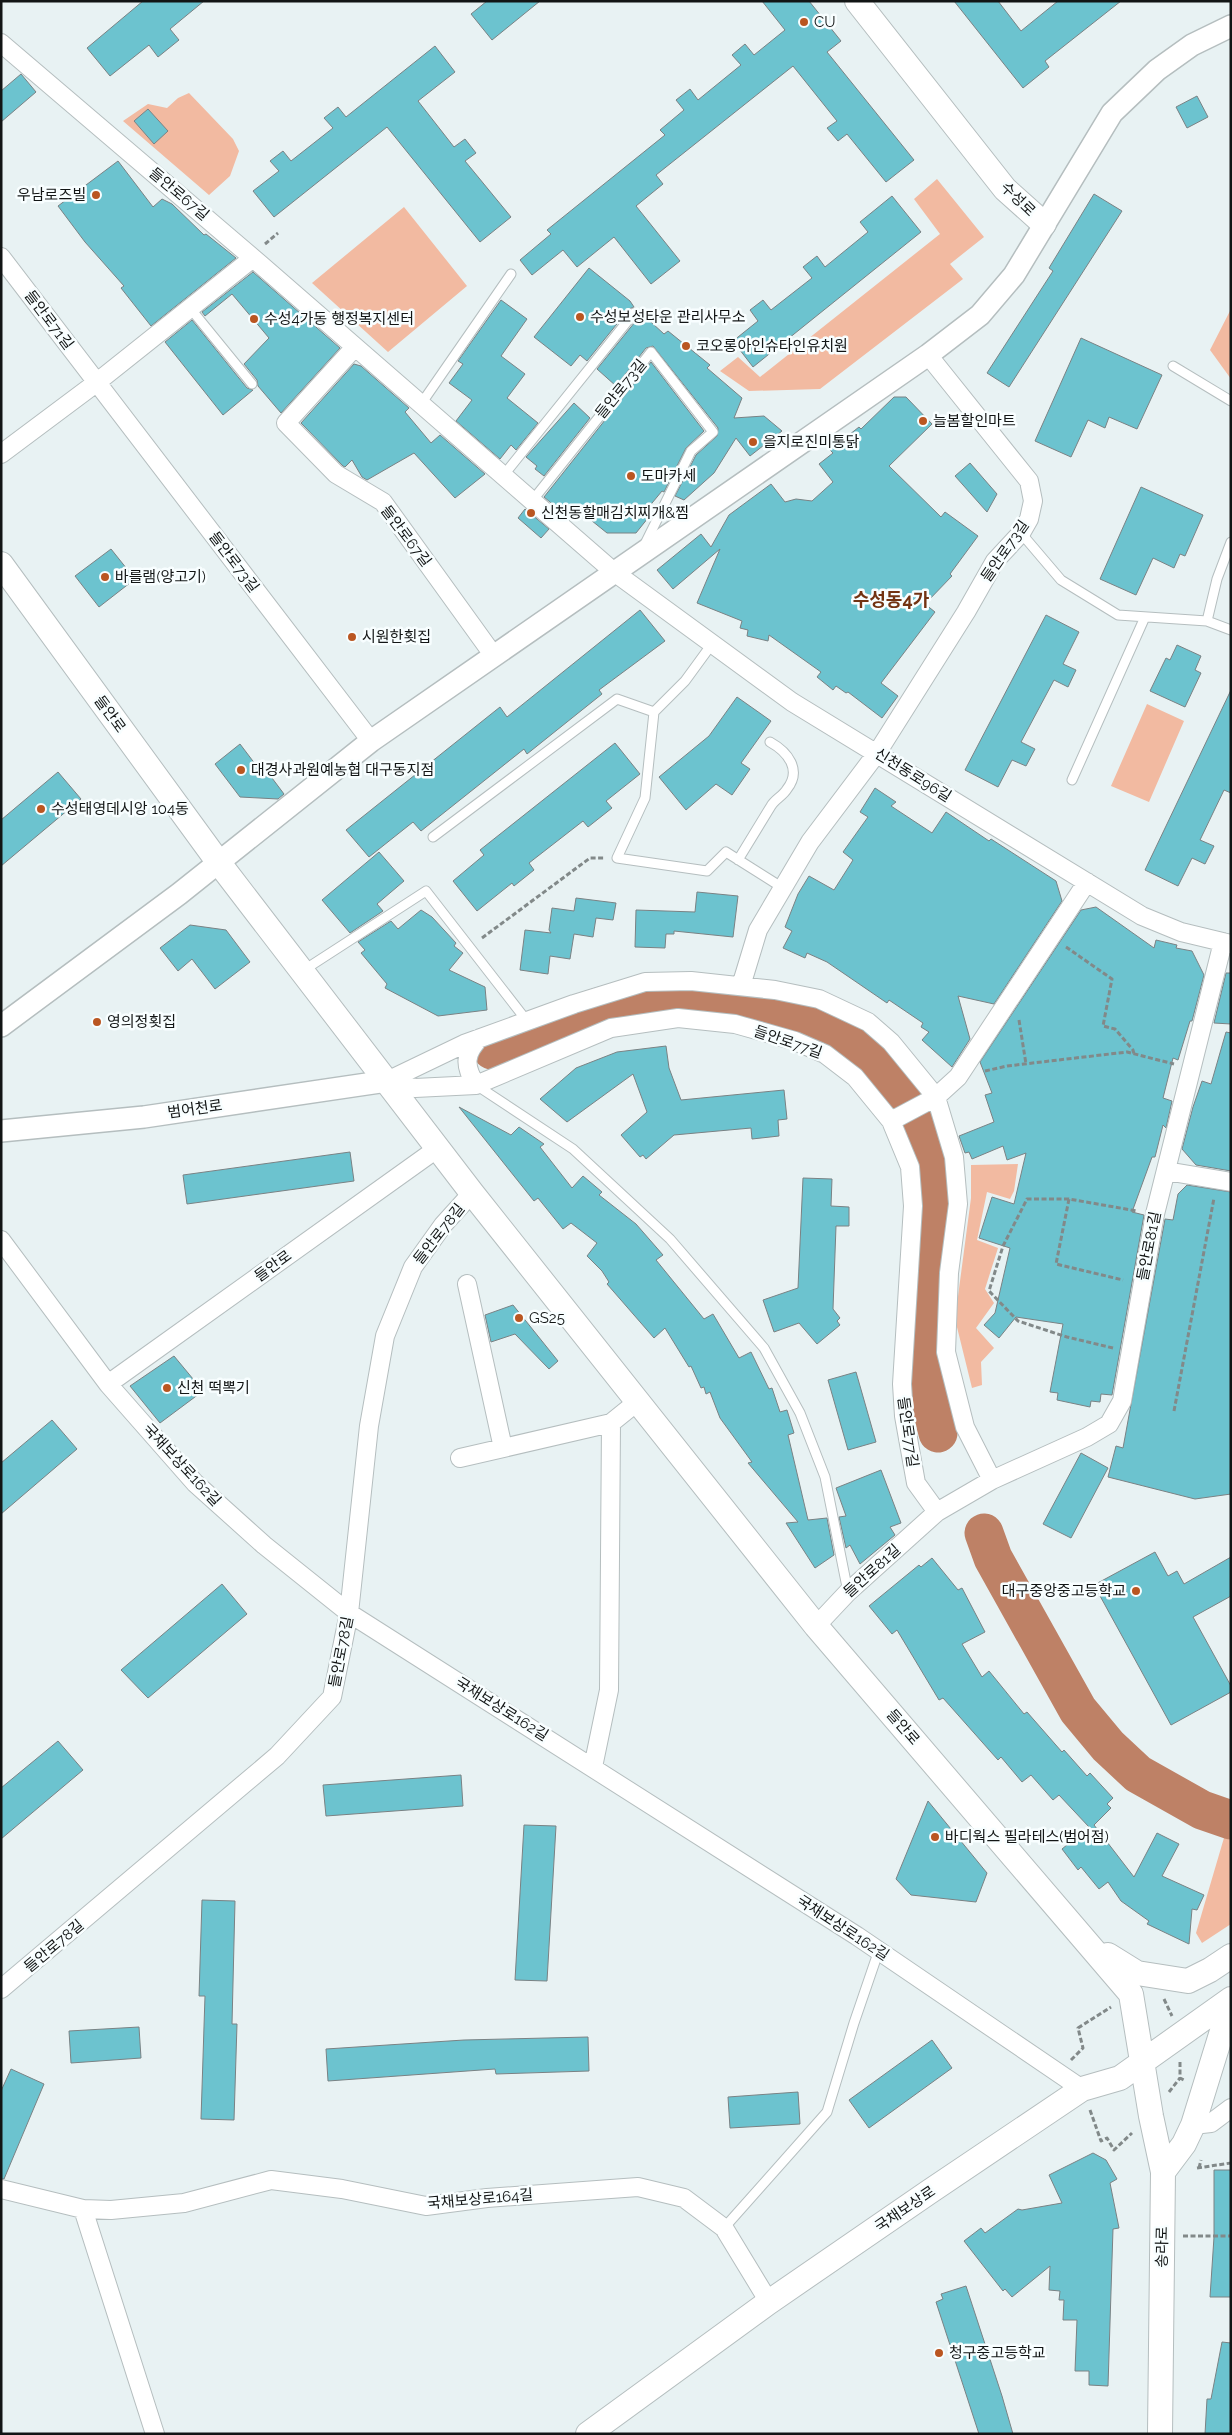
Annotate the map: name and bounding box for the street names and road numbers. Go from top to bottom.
street label: 들안로67길 [146,164,212,224]
street label: 수성로 [997,178,1039,220]
street label: 들안로71길 [21,287,77,353]
street label: 들안로73길 [592,356,650,422]
street label: 들안로67길 [377,502,435,570]
street label: 들안로73길 [977,517,1033,585]
street label: 들안로73길 [205,528,263,596]
street label: 들안로 [91,692,129,736]
street label: 신천동로96길 [871,744,955,806]
street label: 들안로77길 [751,1022,825,1062]
street label: 범어천로 [166,1096,224,1122]
street label: 들안로78길 [410,1200,468,1268]
street label: 들안로81길 [1133,1210,1165,1282]
street label: 들안로 [251,1247,295,1285]
street label: 들안로77길 [894,1395,922,1469]
street label: 국채보상로162길 [139,1420,225,1510]
street label: 들안로81길 [840,1541,904,1601]
street label: 들안로78길 [325,1615,357,1689]
street label: 국채보상로162길 [452,1673,552,1745]
street label: 들안로 [883,1705,923,1749]
street label: 국채보상로162길 [794,1892,892,1964]
street label: 들안로78길 [21,1916,87,1976]
street label: 국채보상로 [871,2182,939,2236]
street label: 국채보상로164길 [426,2185,534,2213]
street label: 송라로 [1153,2226,1171,2268]

